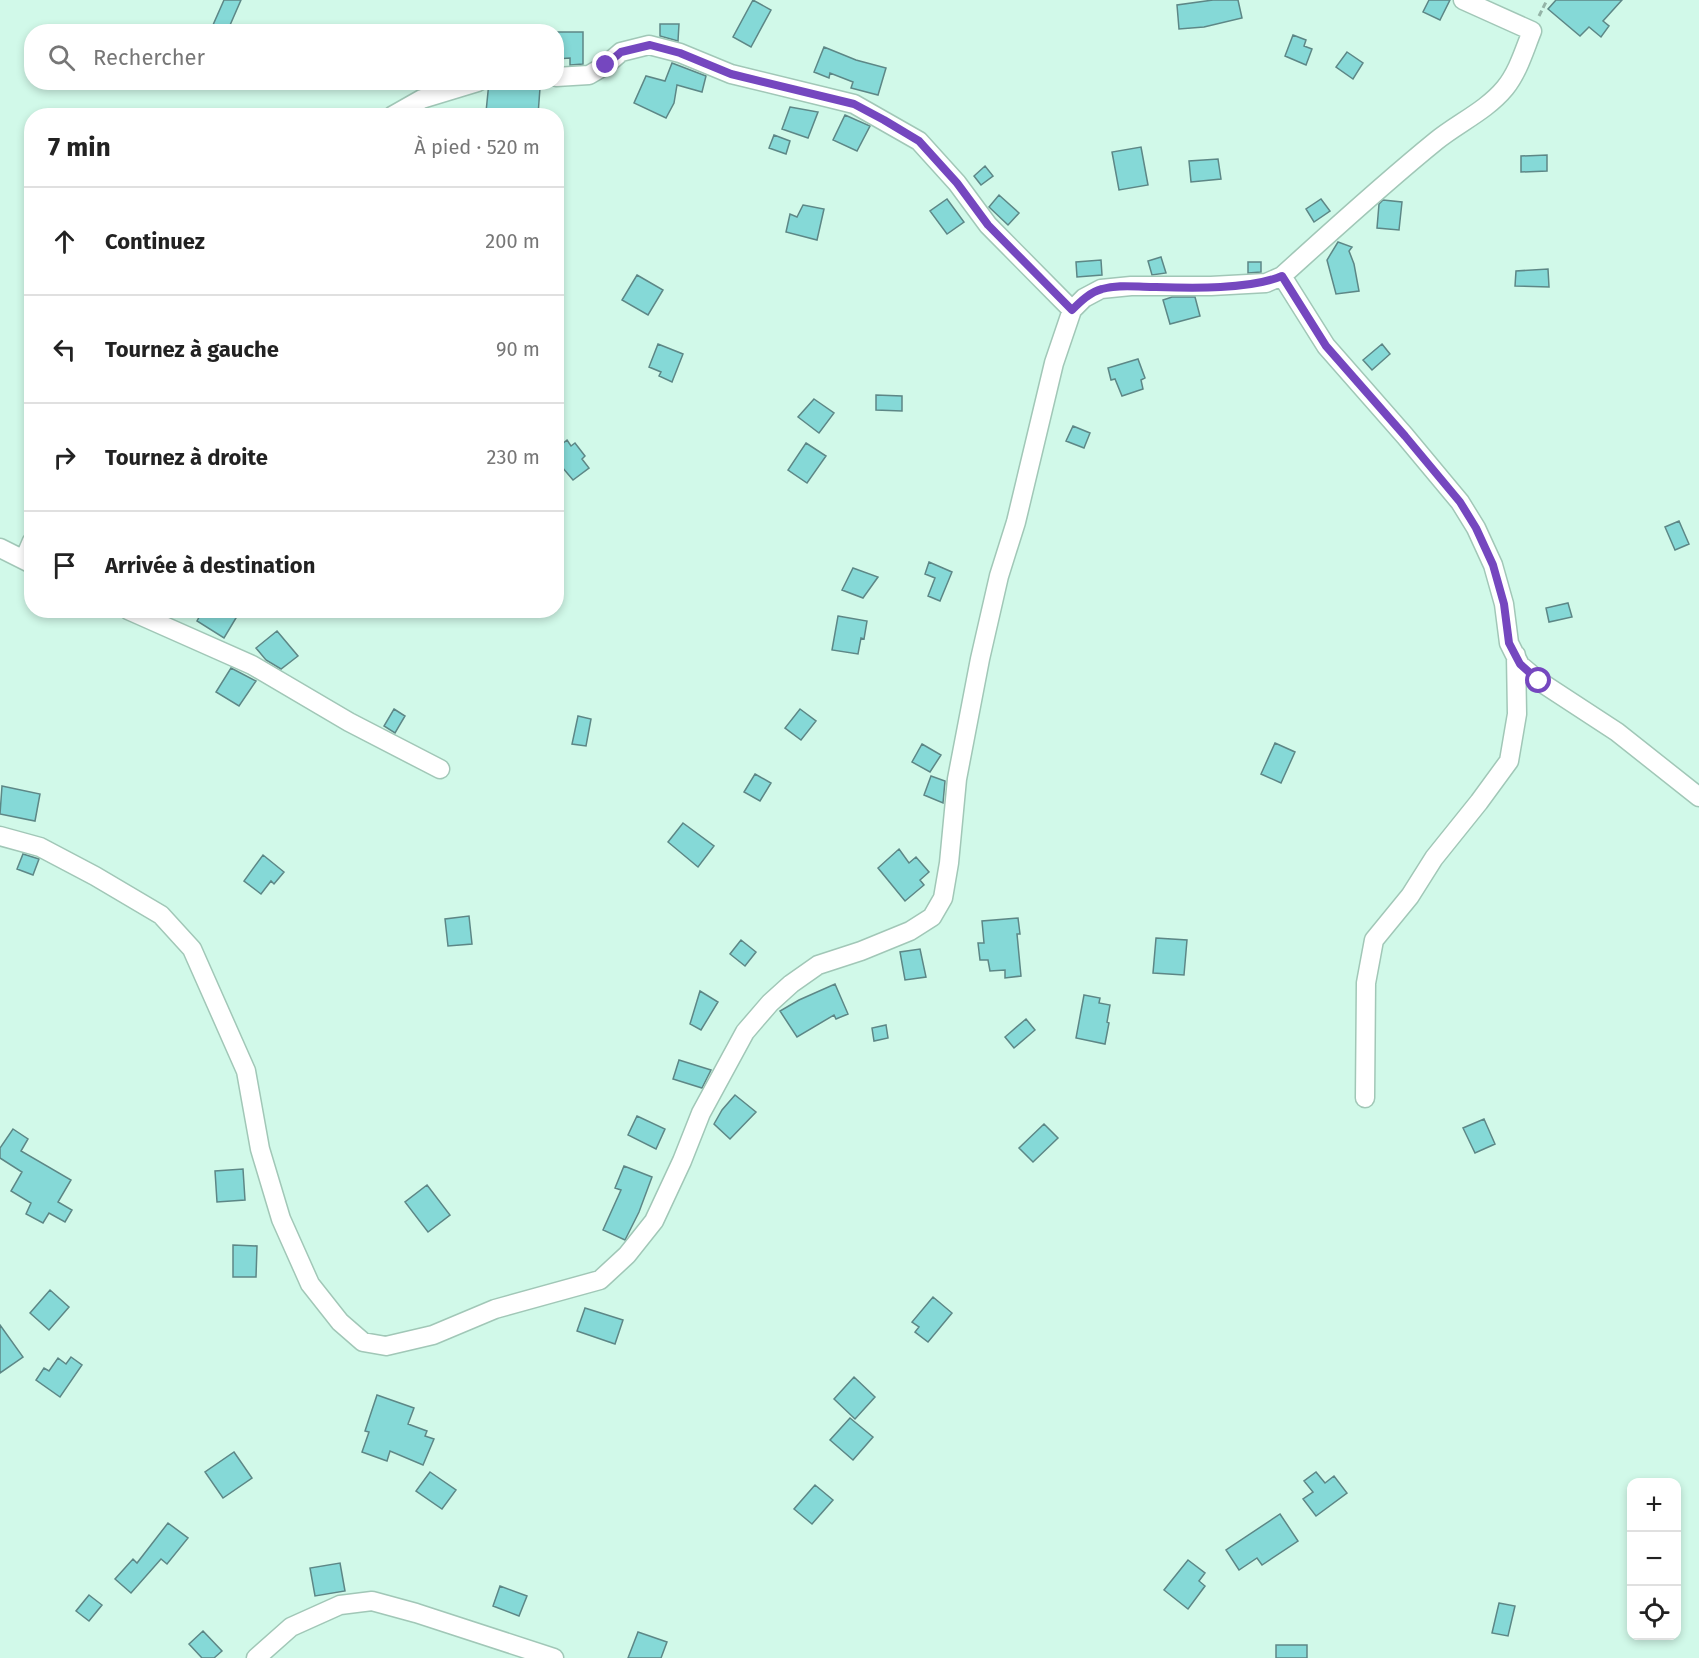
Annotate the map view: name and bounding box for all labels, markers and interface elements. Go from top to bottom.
search box [24,24,564,90]
icon: search [45,41,78,74]
text: Rechercher [93,44,205,71]
route end [592,51,618,77]
text: 7 min [48,132,111,163]
text: À pied · 520 m [414,135,540,159]
icon: ahead [48,225,81,258]
text: Continuez [105,228,205,255]
text: 200 m [485,229,540,253]
icon: left [48,333,81,366]
text: Tournez à gauche [105,336,279,363]
text: 90 m [496,337,540,361]
icon: right [48,441,81,474]
text: Tournez à droite [105,444,268,471]
text: 230 m [487,445,540,469]
icon: arrive [48,549,81,582]
text: Arrivée à destination [105,552,315,579]
route start [1525,667,1551,693]
map controls [1627,1478,1681,1640]
button: + [1627,1478,1681,1532]
button: − [1627,1532,1681,1586]
button: locate [1627,1586,1681,1640]

